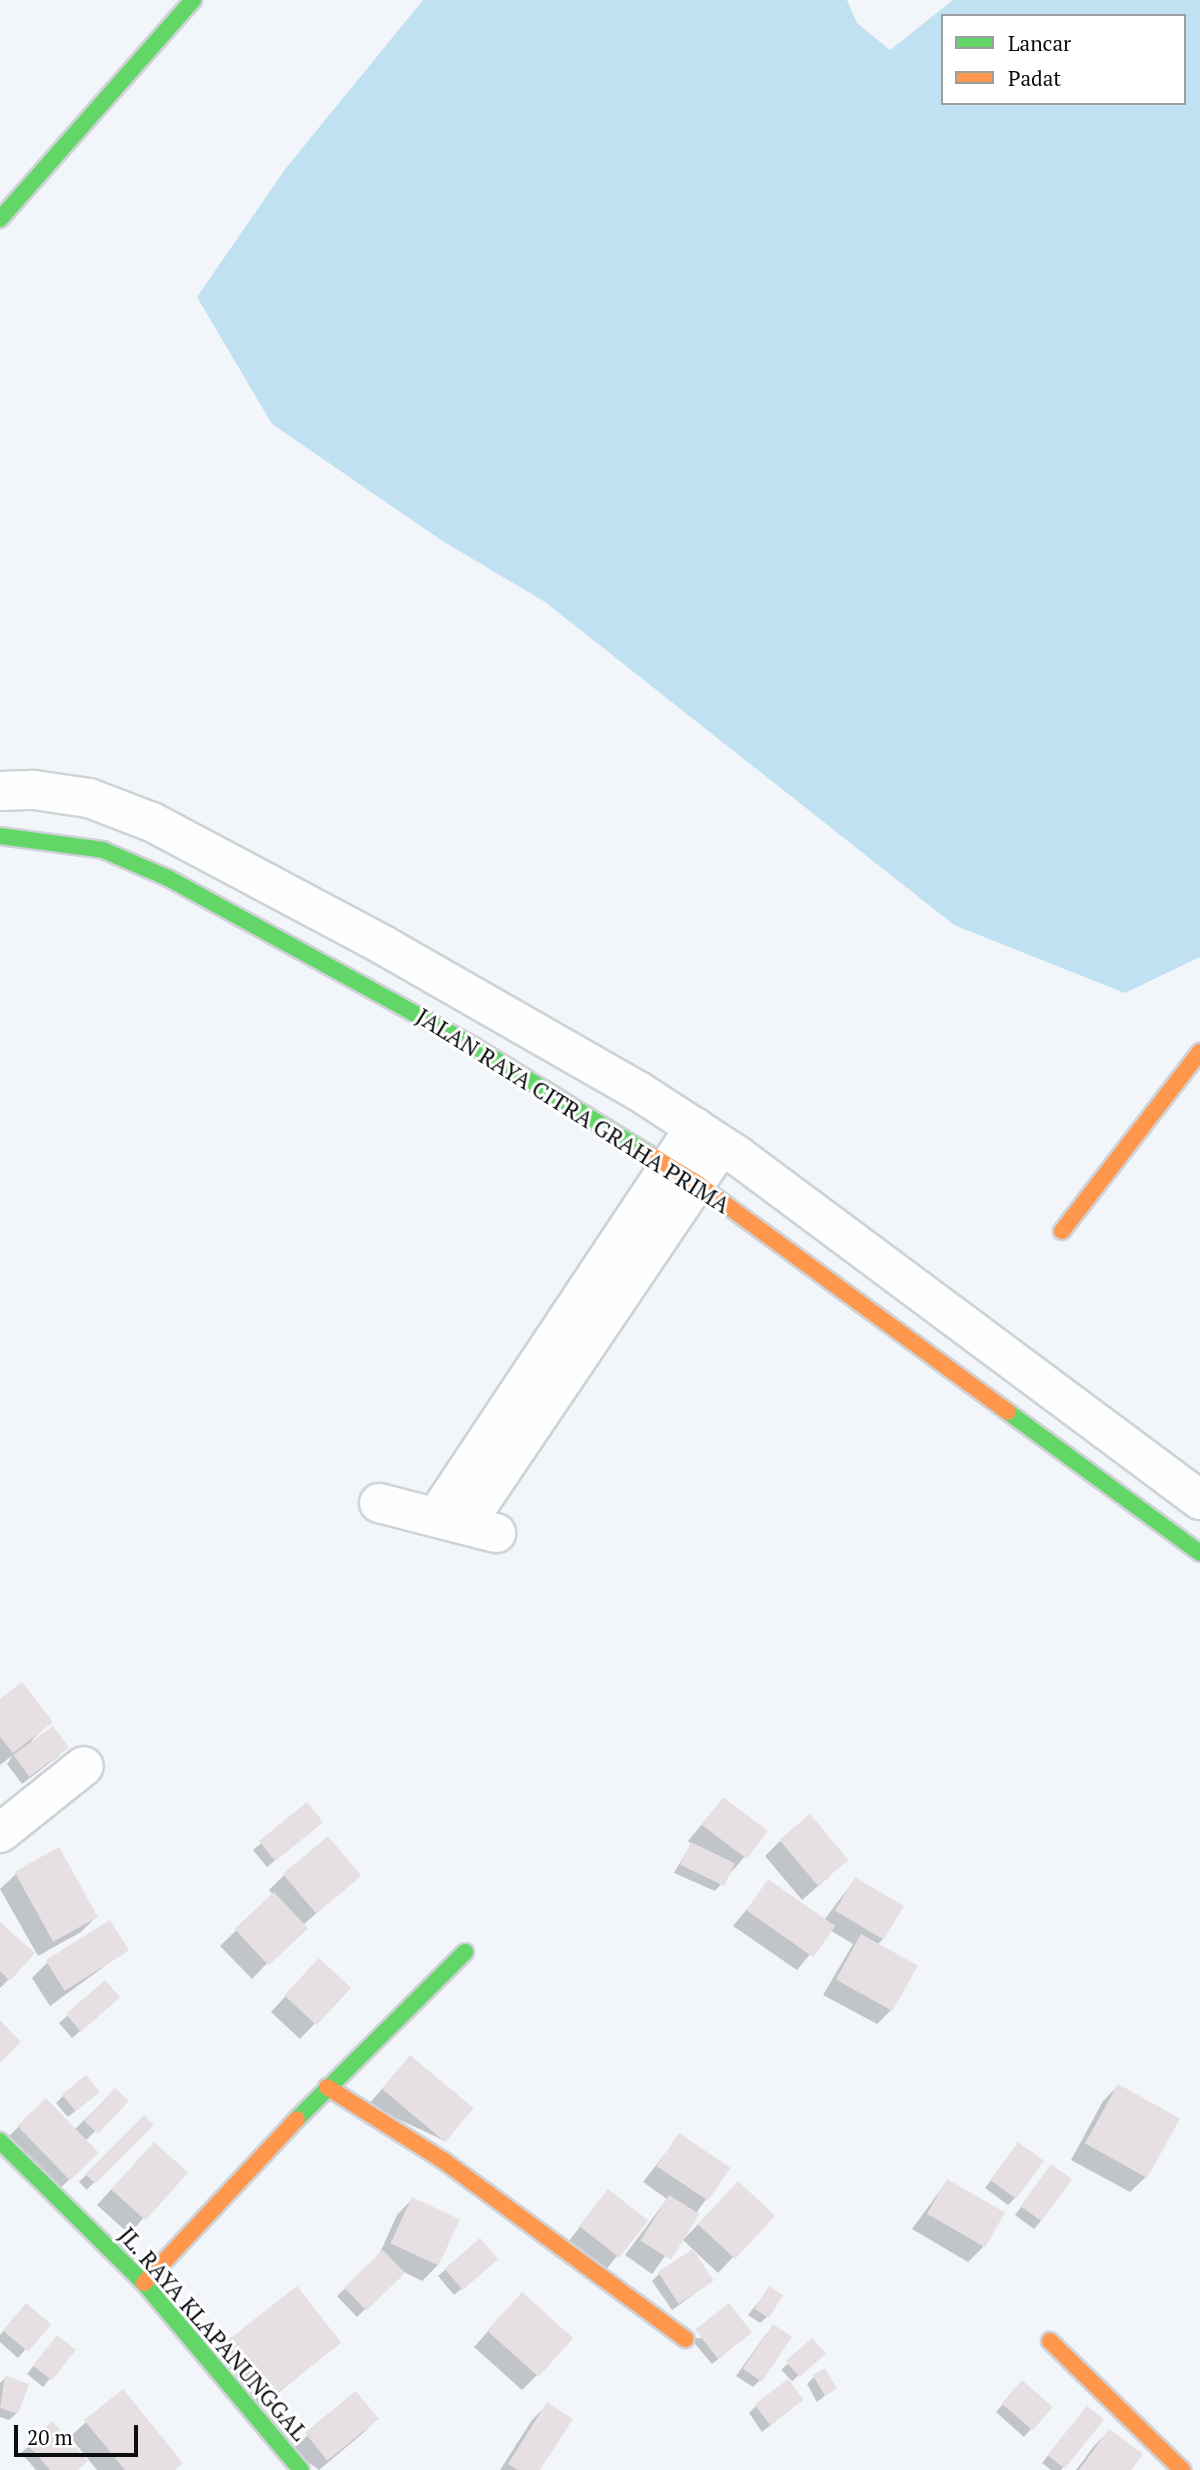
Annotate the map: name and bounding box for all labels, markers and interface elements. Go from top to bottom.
legend [941,14,1186,105]
text: Lancar [1008,29,1071,57]
text: Padat [1008,64,1061,92]
street label: JALAN RAYA CITRA GRAHA PRIMA [410,1002,736,1220]
street label: JL. RAYA KLAPANUNGGAL [112,2221,314,2447]
scale bar [18,2410,142,2454]
text: 20 m [27,2423,73,2451]

